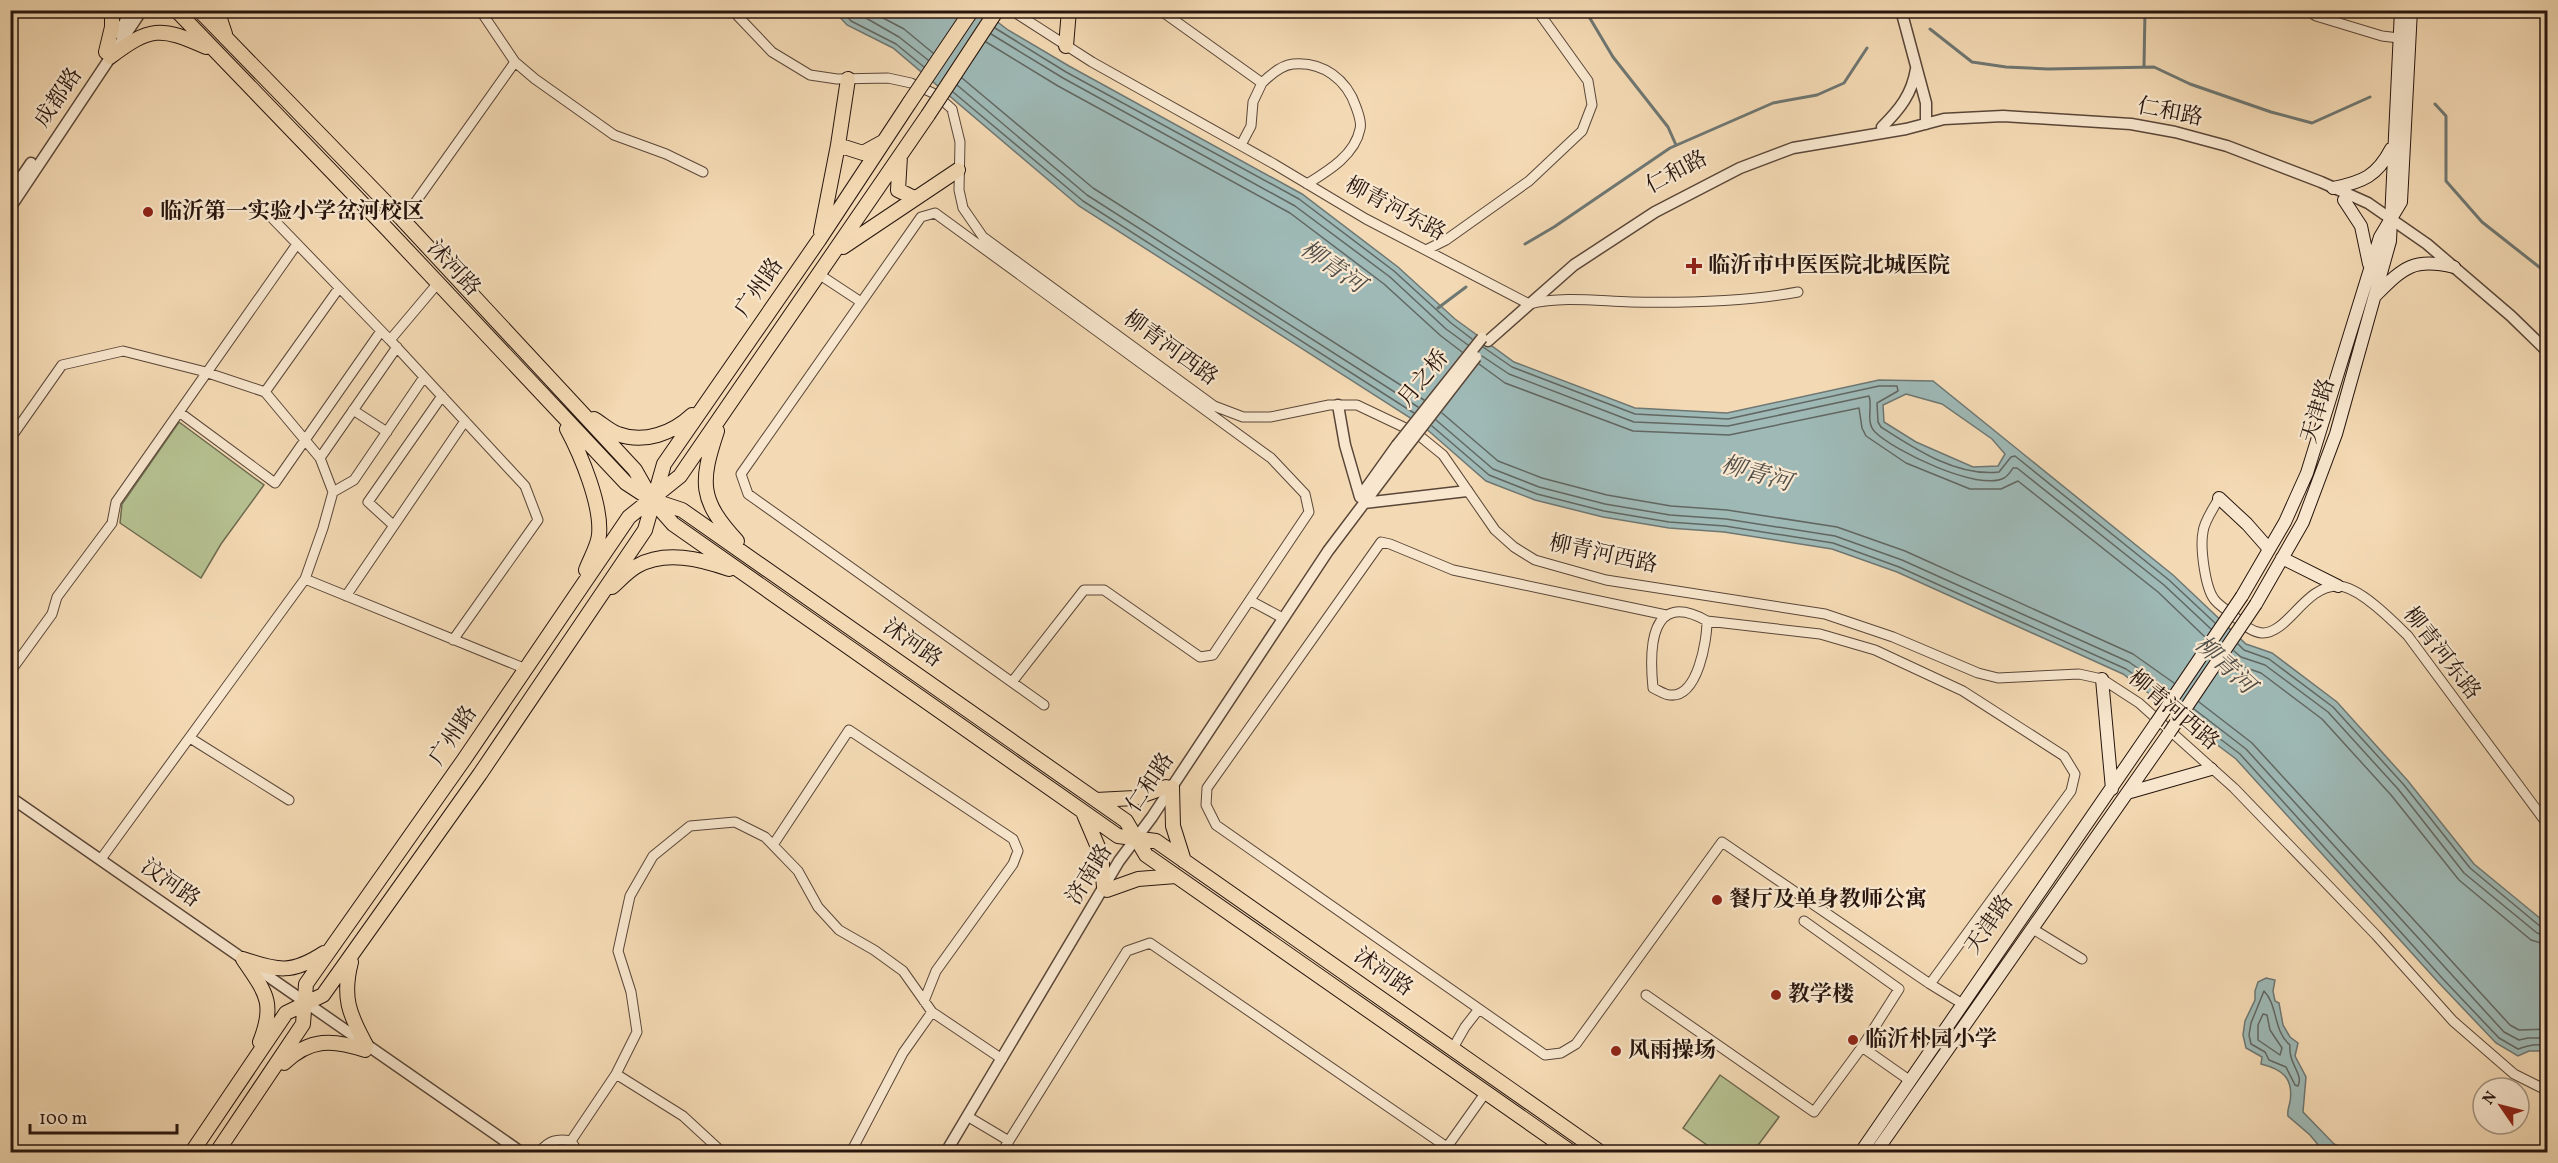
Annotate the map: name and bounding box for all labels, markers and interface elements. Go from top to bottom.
street label: 成都路 [28,62,90,134]
street label: 仁和路 [2135,91,2205,135]
street label: 仁和路 [1641,144,1713,202]
street label: 柳青河东路 [1339,170,1451,250]
place label: 临沂第一实验小学岔河校区 [160,197,424,228]
marker: 临沂第一实验小学岔河校区 [141,205,155,219]
water label: 柳青河 [1293,233,1375,305]
street label: 沭河路 [419,234,487,304]
place label: 临沂市中医医院北城医院 [1708,251,1950,282]
street label: 广州路 [728,252,792,324]
marker: 临沂市中医医院北城医院 [1685,257,1703,275]
street label: 柳青河西路 [1116,304,1224,394]
street label: 月之桥 [1391,344,1457,414]
street label: 天津路 [2295,375,2343,447]
water label: 柳青河 [1717,449,1799,502]
street label: 柳青河西路 [1546,528,1660,582]
street label: 柳青河东路 [2395,601,2487,707]
street label: 沭河路 [876,612,948,676]
water label: 柳青河 [2186,629,2265,706]
street label: 柳青河西路 [2121,664,2225,758]
street label: 广州路 [423,700,485,772]
street label: 仁和路 [1120,747,1182,819]
street label: 济南路 [1059,839,1121,911]
street label: 汶河路 [134,852,206,916]
place label: 餐厅及单身教师公寓 [1729,885,1927,916]
street label: 天津路 [1958,889,2022,961]
marker: 餐厅及单身教师公寓 [1710,893,1724,907]
street label: 沭河路 [1347,941,1419,1005]
place label: 教学楼 [1788,980,1854,1011]
marker: 教学楼 [1769,988,1783,1002]
place label: 临沂朴园小学 [1865,1025,1997,1056]
marker: 临沂朴园小学 [1846,1033,1860,1047]
place label: 风雨操场 [1628,1036,1716,1067]
marker: 风雨操场 [1609,1044,1623,1058]
north arrow [2471,1076,2531,1136]
text: N [2478,1087,2503,1110]
scale bar [30,1097,177,1135]
text: 100 m [39,1107,88,1132]

